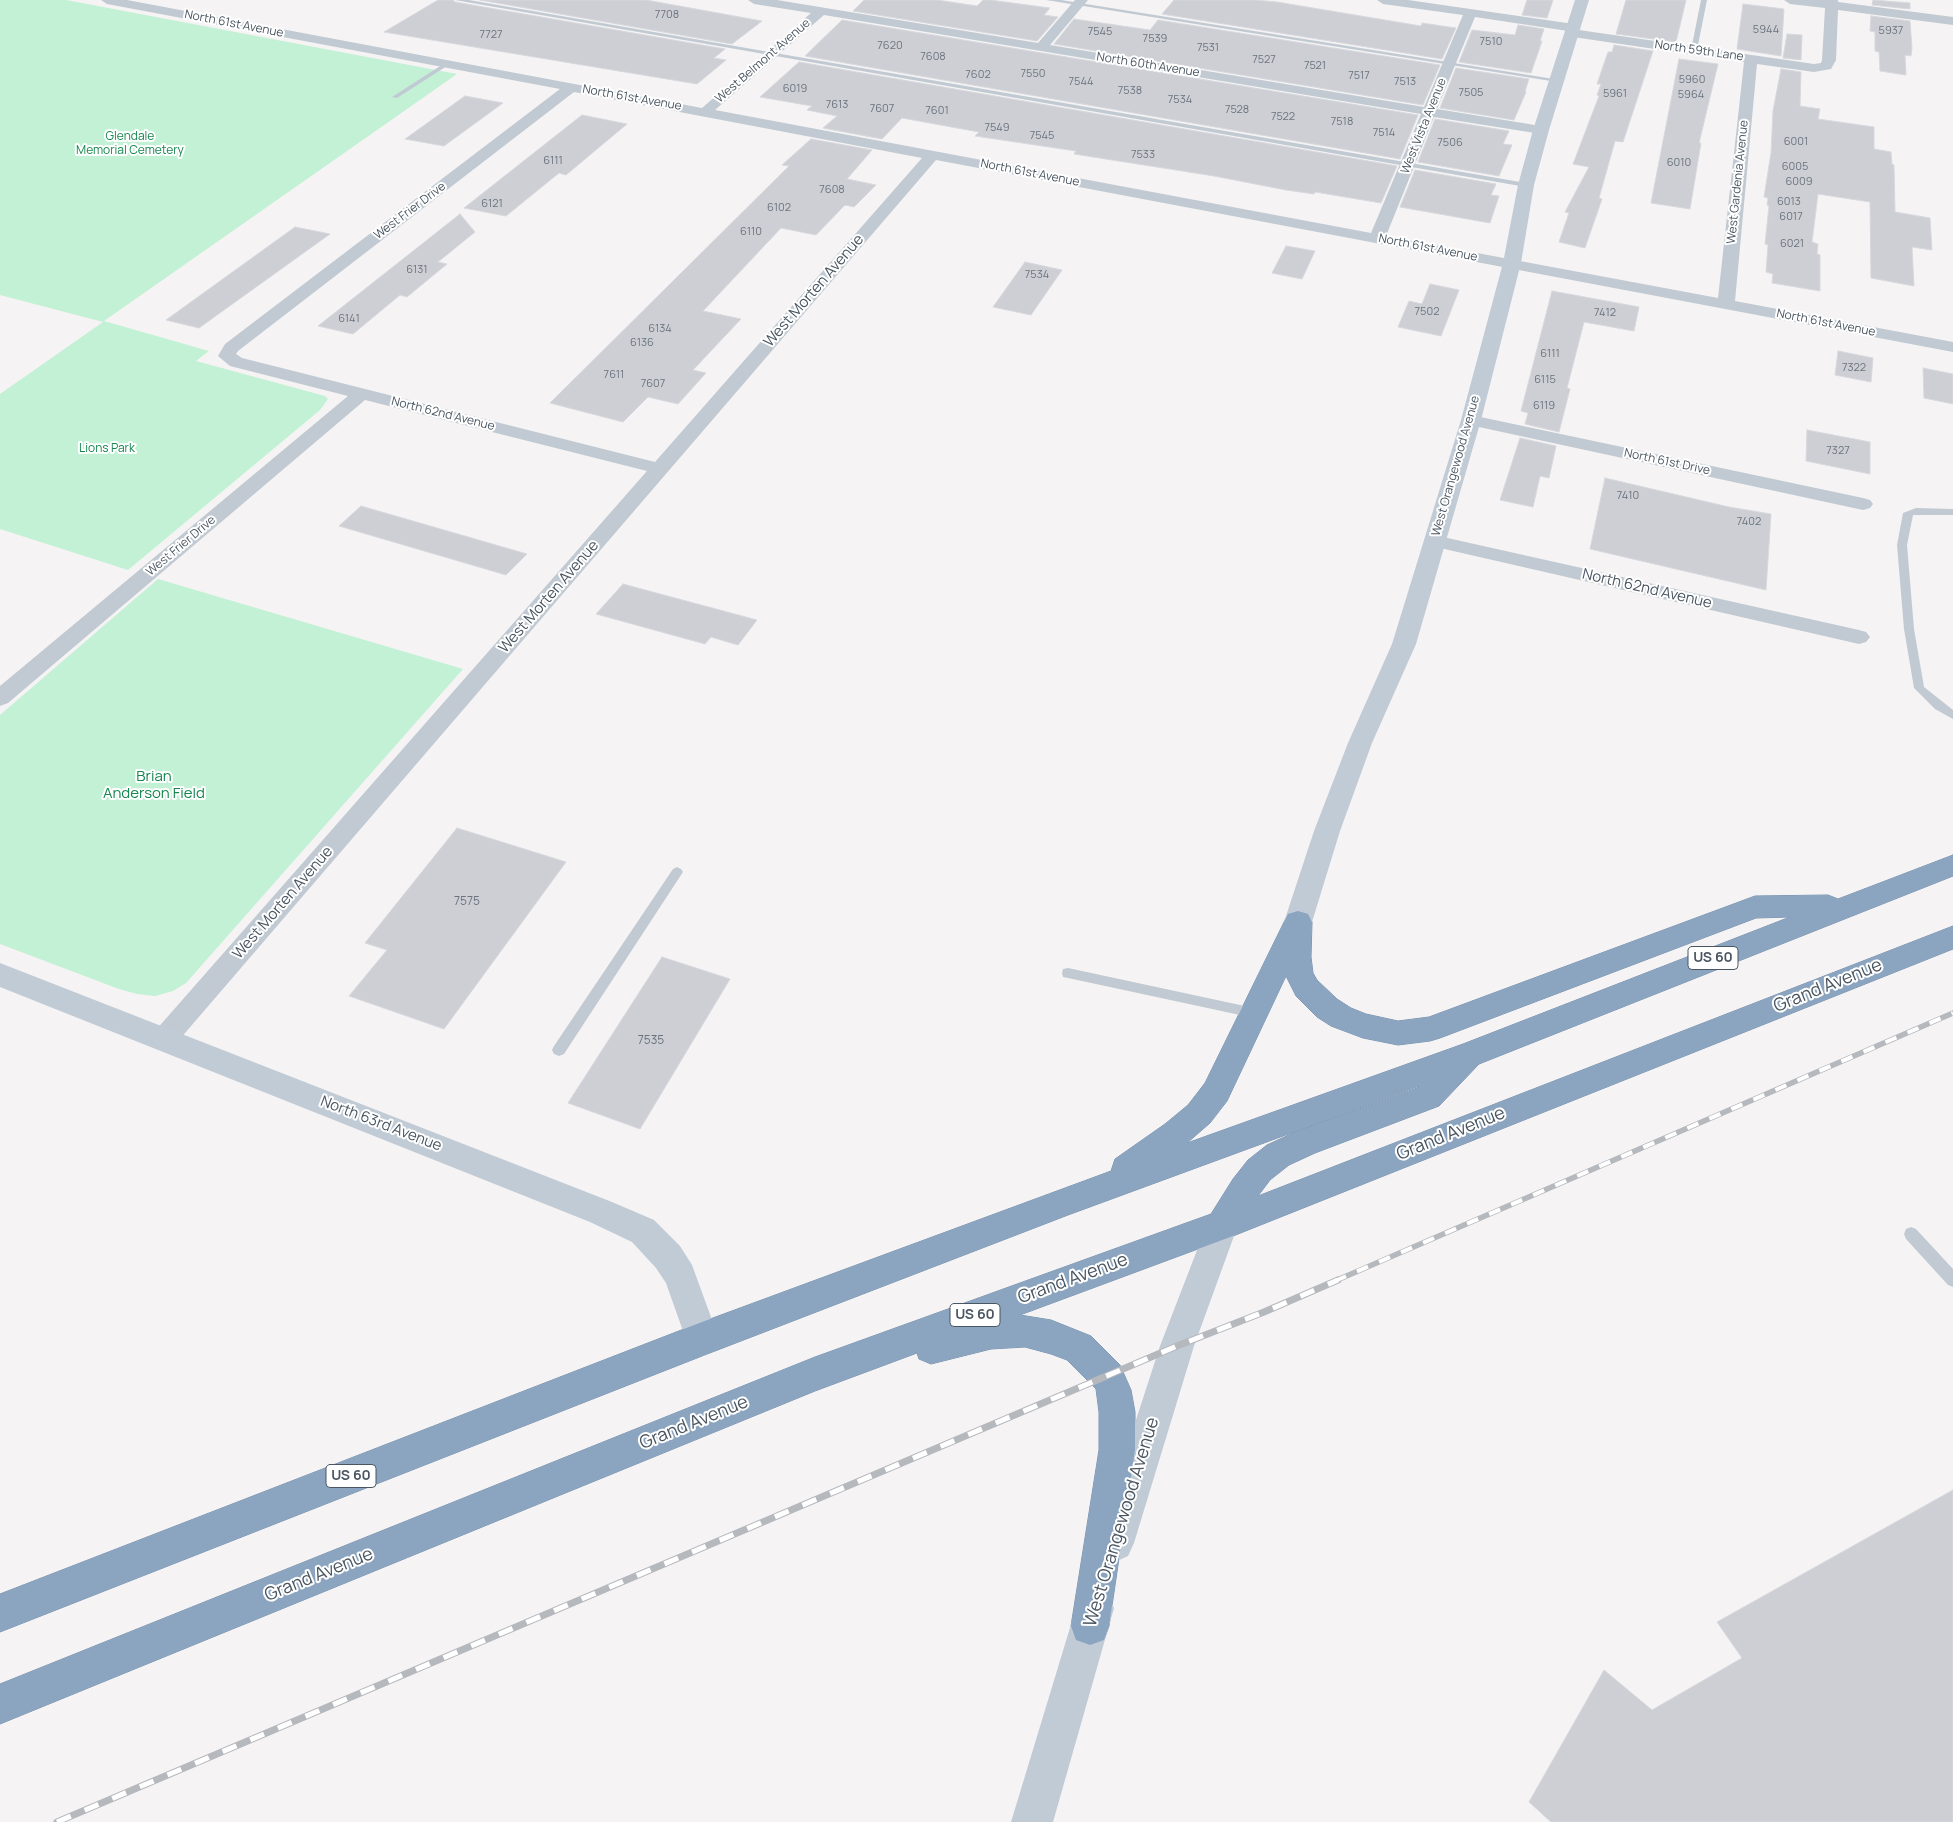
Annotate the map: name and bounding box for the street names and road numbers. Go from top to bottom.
street label: North 61st Avenue [183,7,285,41]
street label: West Belmont Avenue [713,16,813,106]
street label: North 59th Lane [1654,38,1744,64]
street label: North 60th Avenue [1095,50,1201,80]
street label: West Vista Avenue [1398,76,1450,176]
street label: North 61st Avenue [581,82,683,114]
street label: West Gardenia Avenue [1724,119,1752,245]
street label: North 61st Avenue [979,156,1081,190]
street label: West Frier Drive [371,179,449,243]
street label: West Morten Avenue [760,231,868,351]
street label: North 61st Avenue [1377,231,1479,265]
street label: North 61st Avenue [1775,306,1877,340]
street label: North 62nd Avenue [390,394,496,434]
street label: West Orangewood Avenue [1429,394,1483,538]
street label: North 61st Drive [1623,446,1711,478]
street label: West Frier Drive [143,513,219,579]
street label: West Morten Avenue [495,537,603,657]
street label: North 62nd Avenue [1580,565,1714,613]
street label: West Morten Avenue [229,843,337,963]
road number: US 60 [1688,946,1738,970]
street label: Grand Avenue [1770,954,1886,1018]
street label: North 63rd Avenue [318,1093,444,1155]
street label: Grand Avenue [1393,1102,1509,1166]
street label: Grand Avenue [1015,1249,1131,1309]
road number: US 60 [950,1304,1000,1326]
street label: Grand Avenue [636,1391,752,1455]
street label: West Orangewood Avenue [1080,1415,1164,1629]
road number: US 60 [326,1464,376,1488]
street label: Grand Avenue [261,1543,377,1607]

